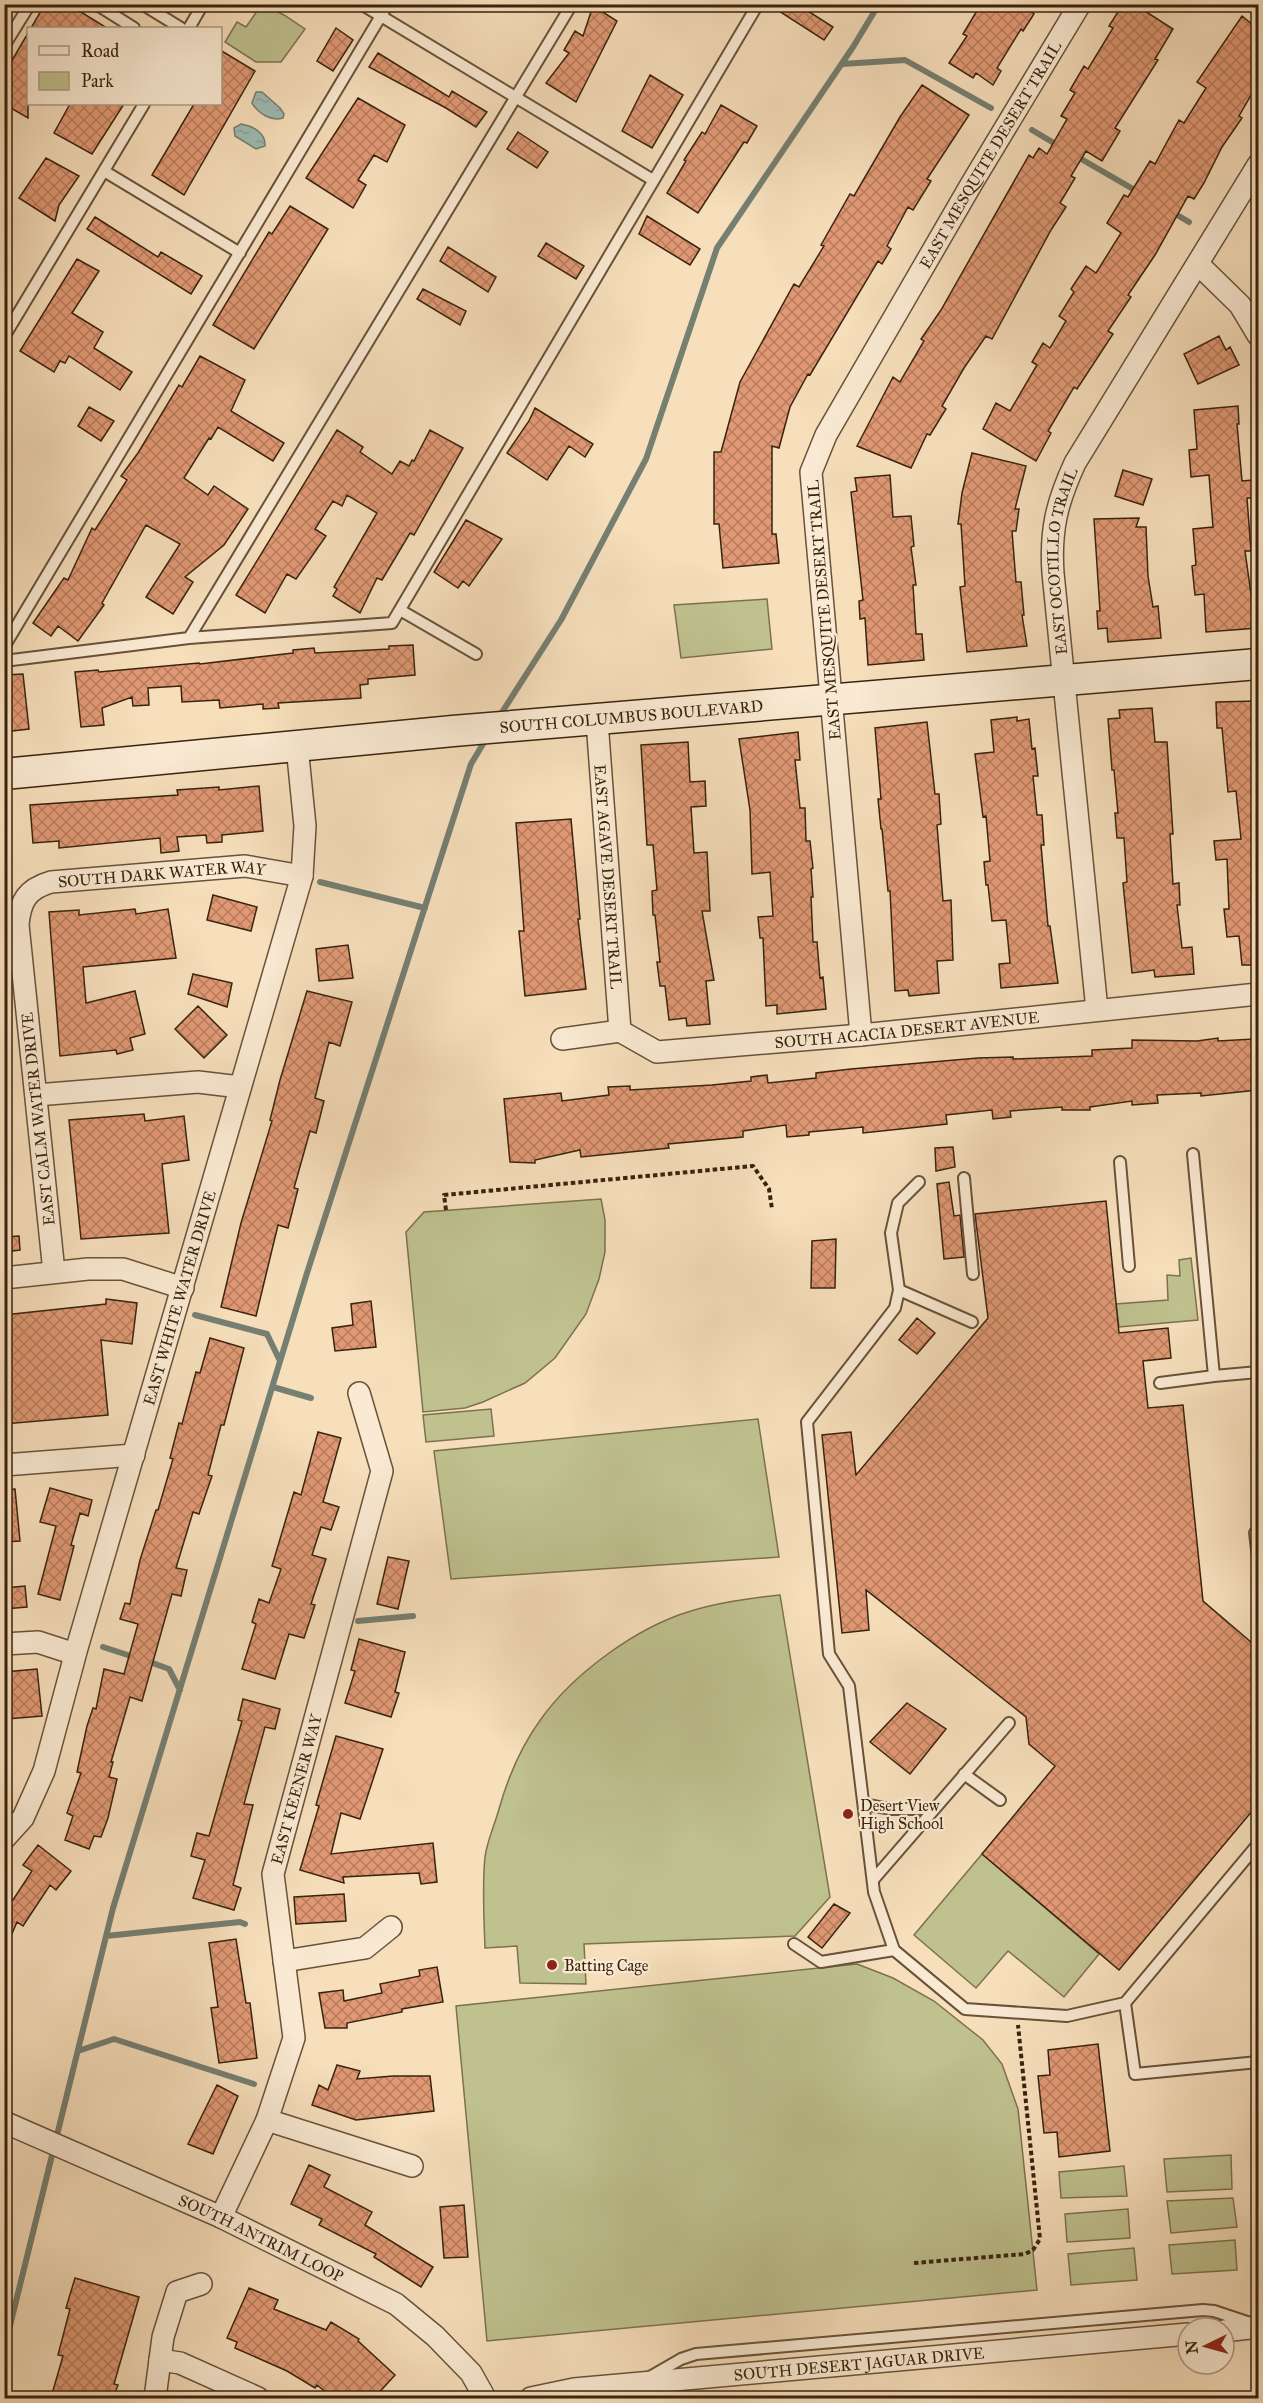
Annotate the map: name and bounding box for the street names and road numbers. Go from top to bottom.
street label: EAST MESQUITE DESERT TRAIL [915,37,1065,272]
street label: EAST OCOTILLO TRAIL [1043,464,1081,656]
street label: EAST MESQUITE DESERT TRAIL [803,479,845,741]
street label: SOUTH COLUMBUS BOULEVARD [499,696,764,737]
street label: EAST AGAVE DESERT TRAIL [591,764,626,990]
street label: SOUTH DARK WATER WAY [57,856,268,891]
street label: SOUTH ACACIA DESERT AVENUE [774,1007,1040,1052]
street label: EAST CALM WATER DRIVE [17,1011,59,1227]
street label: EAST WHITE WATER DRIVE [139,1188,219,1407]
street label: EAST KEENER WAY [267,1711,326,1866]
street label: SOUTH ANTRIM LOOP [176,2190,347,2286]
street label: SOUTH DESERT JAGUAR DRIVE [733,2343,985,2384]

